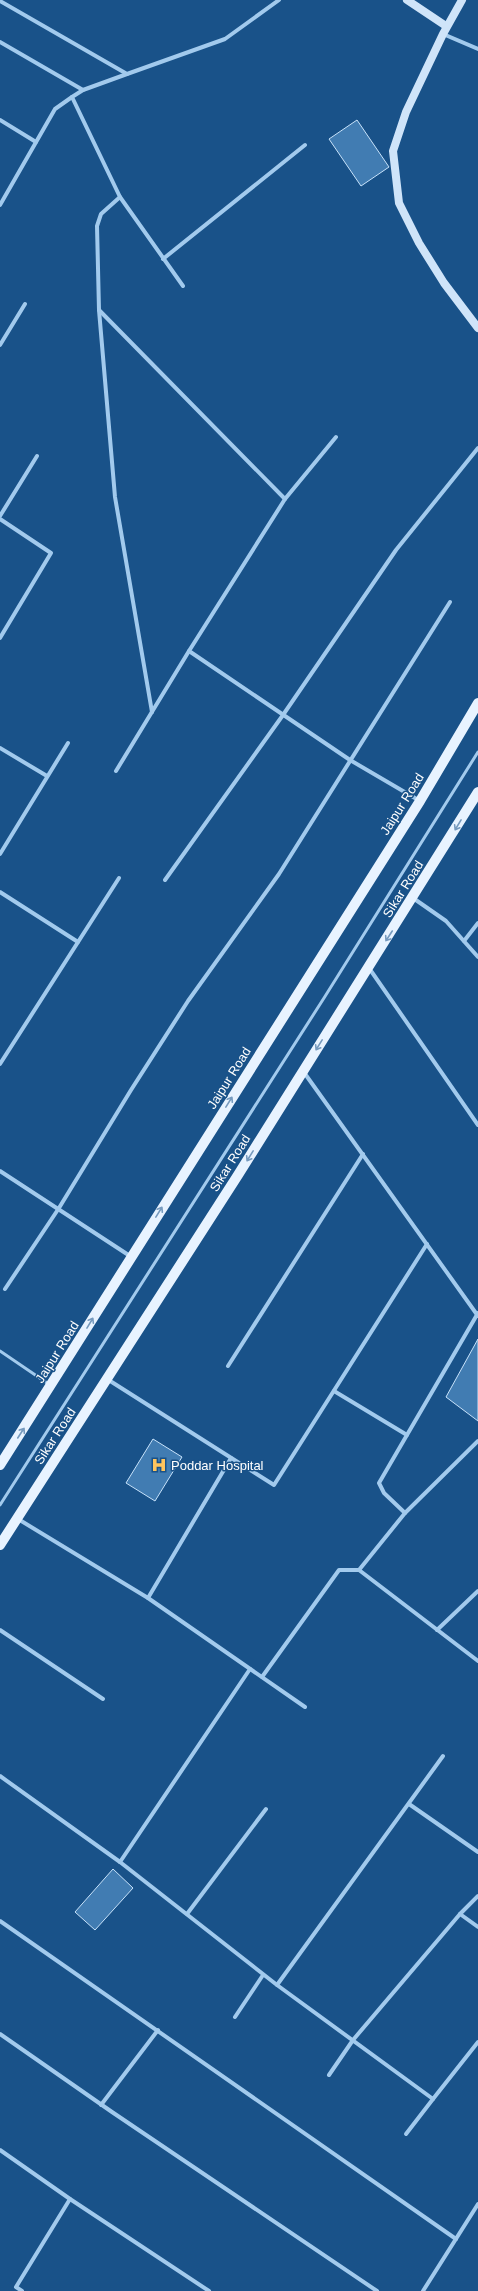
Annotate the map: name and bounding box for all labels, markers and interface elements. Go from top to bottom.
street label: Jaipur Road [377,770,427,838]
one-way arrow [453,819,461,831]
street label: Sikar Road [380,858,426,920]
one-way arrow [385,930,393,941]
one-way arrow [315,1040,323,1051]
street label: Jaipur Road [204,1044,254,1112]
one-way arrow [225,1096,233,1108]
street label: Sikar Road [207,1132,253,1194]
one-way arrow [246,1150,254,1161]
one-way arrow [155,1207,163,1218]
one-way arrow [87,1317,95,1329]
street label: Jaipur Road [32,1318,82,1386]
street label: Sikar Road [31,1405,79,1467]
one-way arrow [17,1427,25,1438]
hospital icon: Poddar Hospital [150,1456,168,1474]
place label: Poddar Hospital [171,1458,264,1473]

